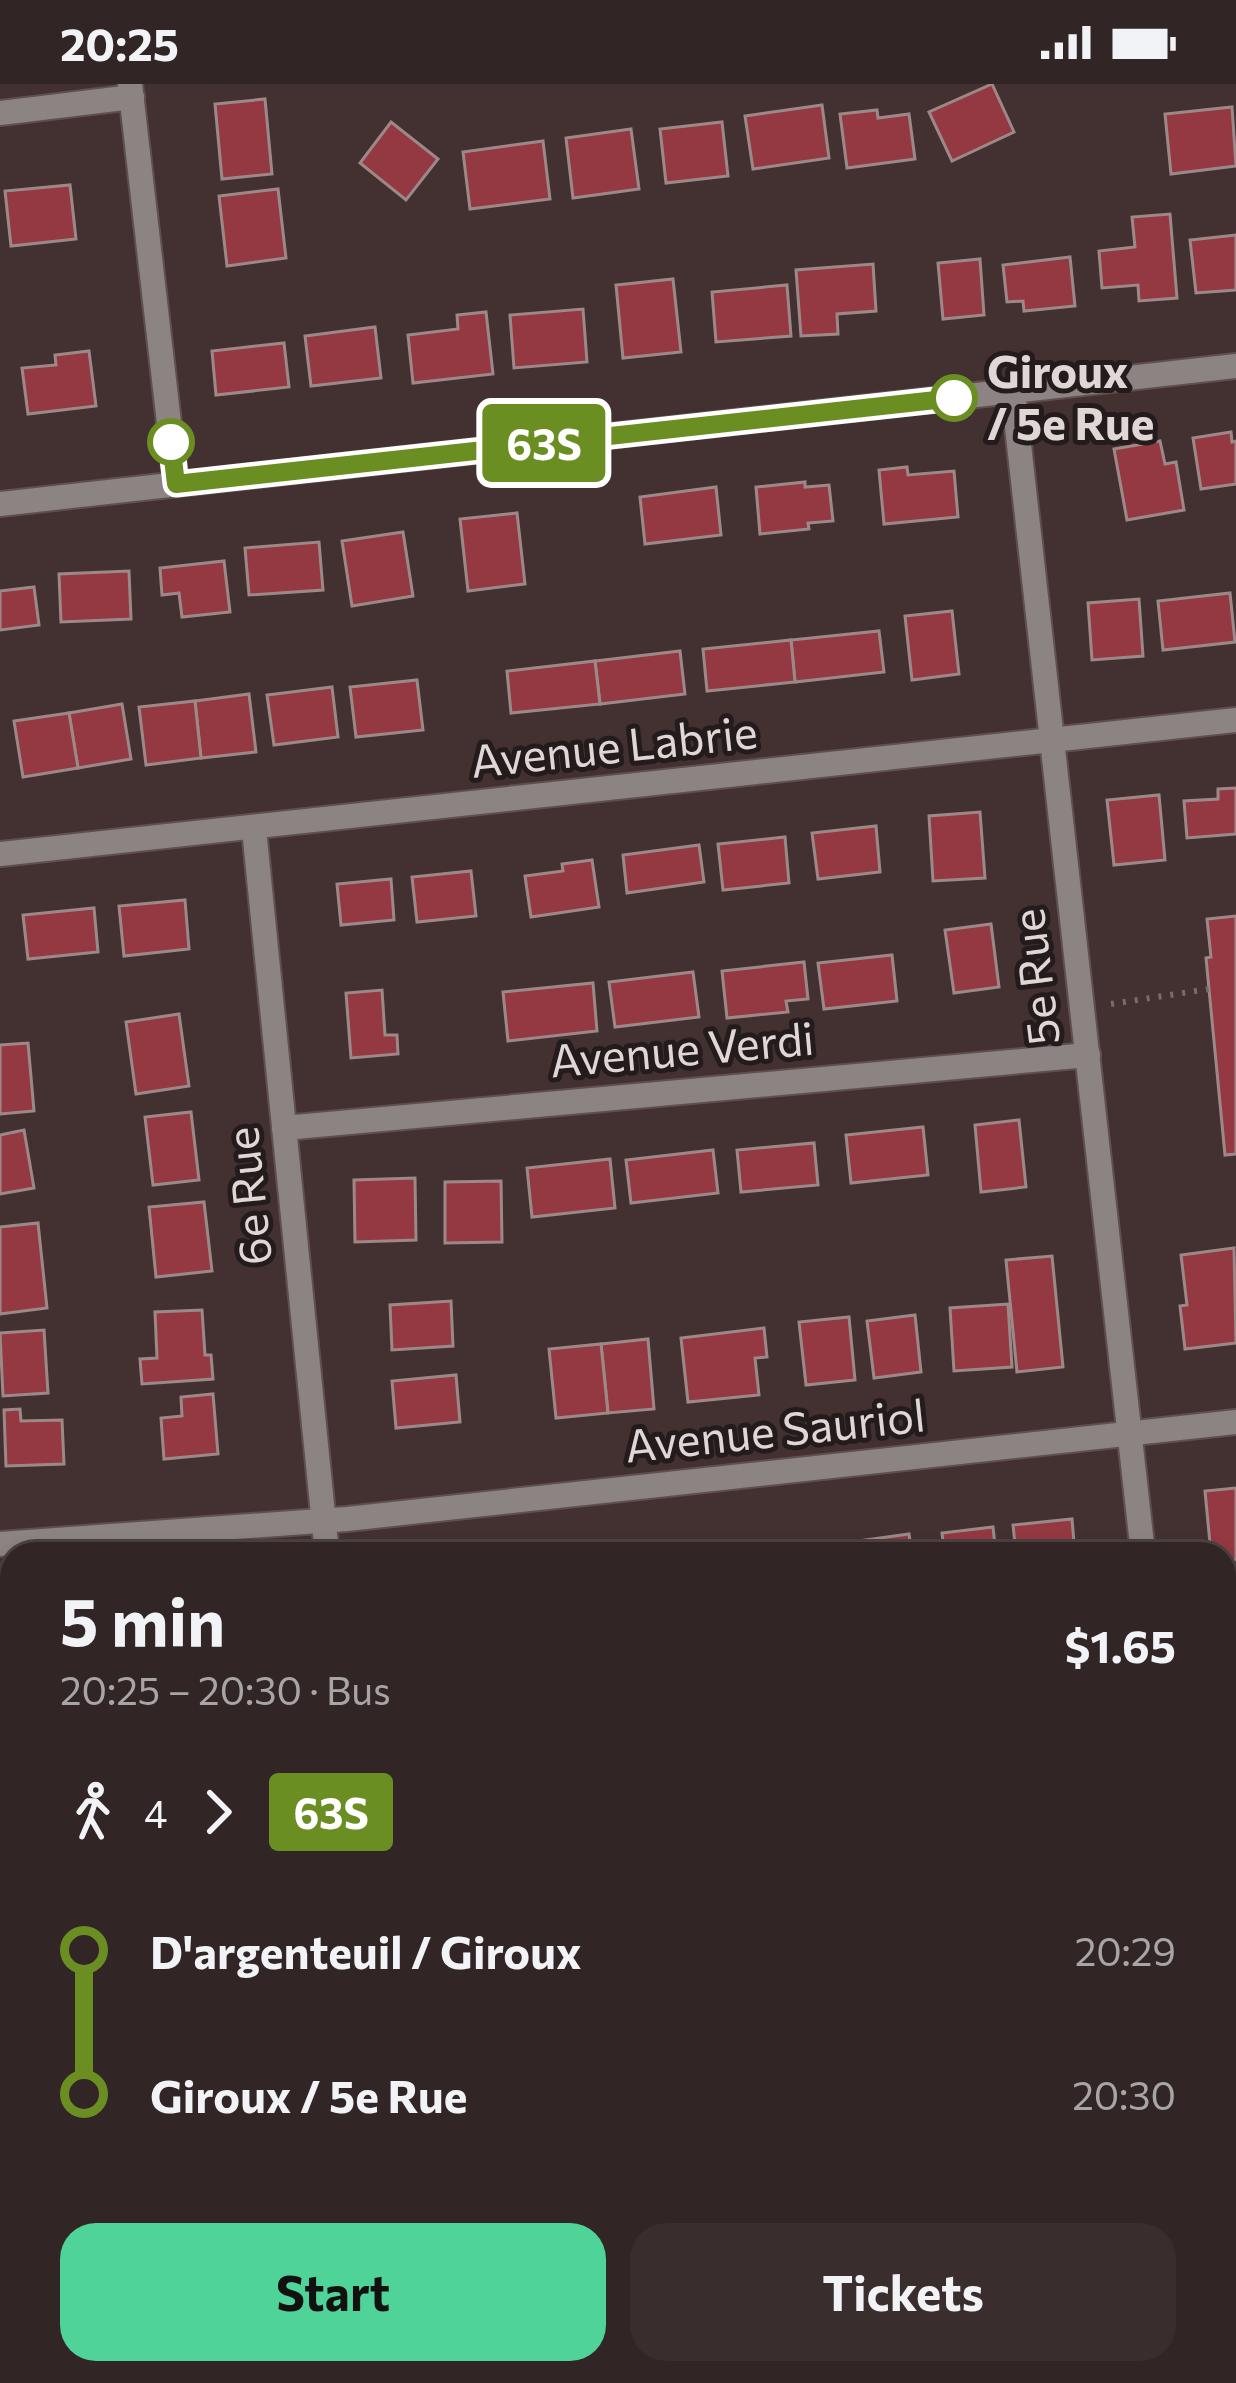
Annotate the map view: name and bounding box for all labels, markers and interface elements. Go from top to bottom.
text: 20:25 [60,15,179,70]
place label: Giroux / 5e Rue [987,342,1154,449]
marker: Giroux / 5e Rue [932,376,976,420]
line badge: 63S [475,404,613,482]
text: 63S [506,417,582,469]
unlabelled marker [149,420,193,464]
street label: Avenue Labrie [468,702,760,787]
street label: 5e Rue [998,906,1069,1049]
street label: Avenue Verdi [547,1009,816,1086]
street label: 6e Rue [212,1125,281,1268]
street label: Avenue Sauriol [622,1385,928,1472]
text: 5 min [60,1579,225,1660]
text: $1.65 [1065,1617,1176,1672]
text: 20:25 – 20:30 · Bus [60,1665,391,1713]
icon: walk [60,1779,126,1845]
icon: forward [185,1779,251,1845]
text: 63S [293,1786,369,1838]
text: 4 [144,1788,167,1836]
text: D'argenteuil / Giroux [150,1923,581,1978]
text: 20:29 [1075,1926,1176,1974]
text: Giroux / 5e Rue [150,2067,467,2122]
text: 20:30 [1072,2070,1176,2118]
button: Start [60,2223,606,2361]
button: Tickets [630,2223,1176,2361]

